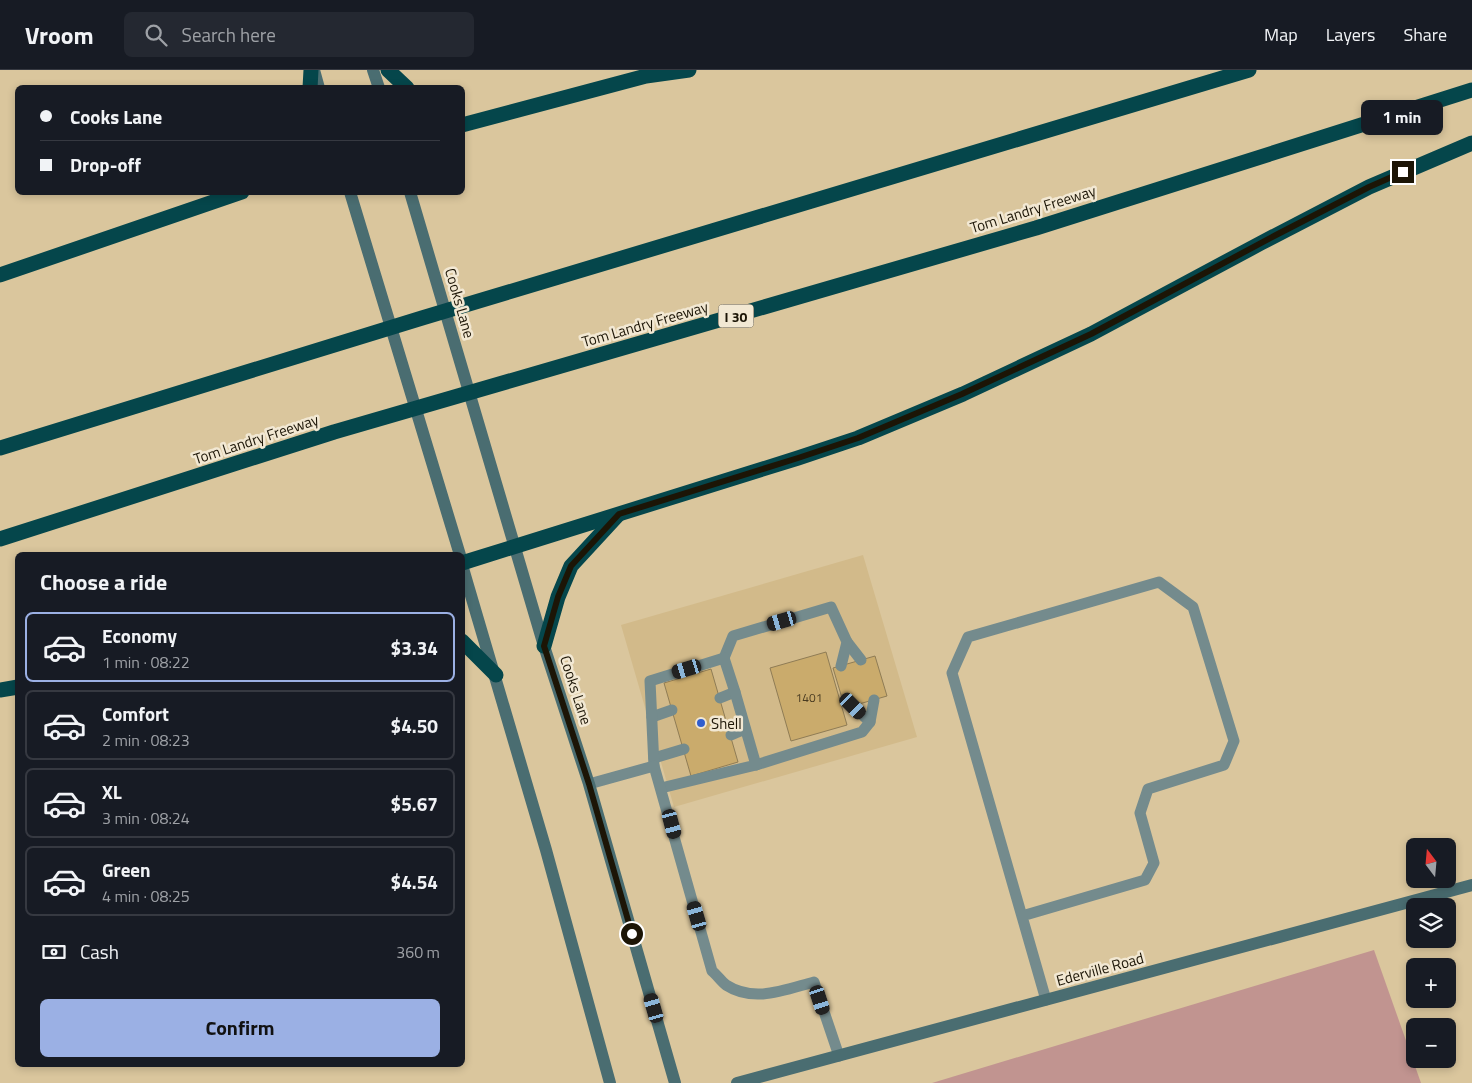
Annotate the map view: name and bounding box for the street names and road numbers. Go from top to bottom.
street label: Tom Landry Freeway [967,179,1099,239]
street label: Cooks Lane [439,265,481,341]
street label: Tom Landry Freeway [579,295,711,353]
road number: I 30 [718,305,754,328]
street label: Tom Landry Freeway [190,408,322,470]
street label: Cooks Lane [554,652,598,728]
street label: Ederville Road [1054,946,1146,992]

